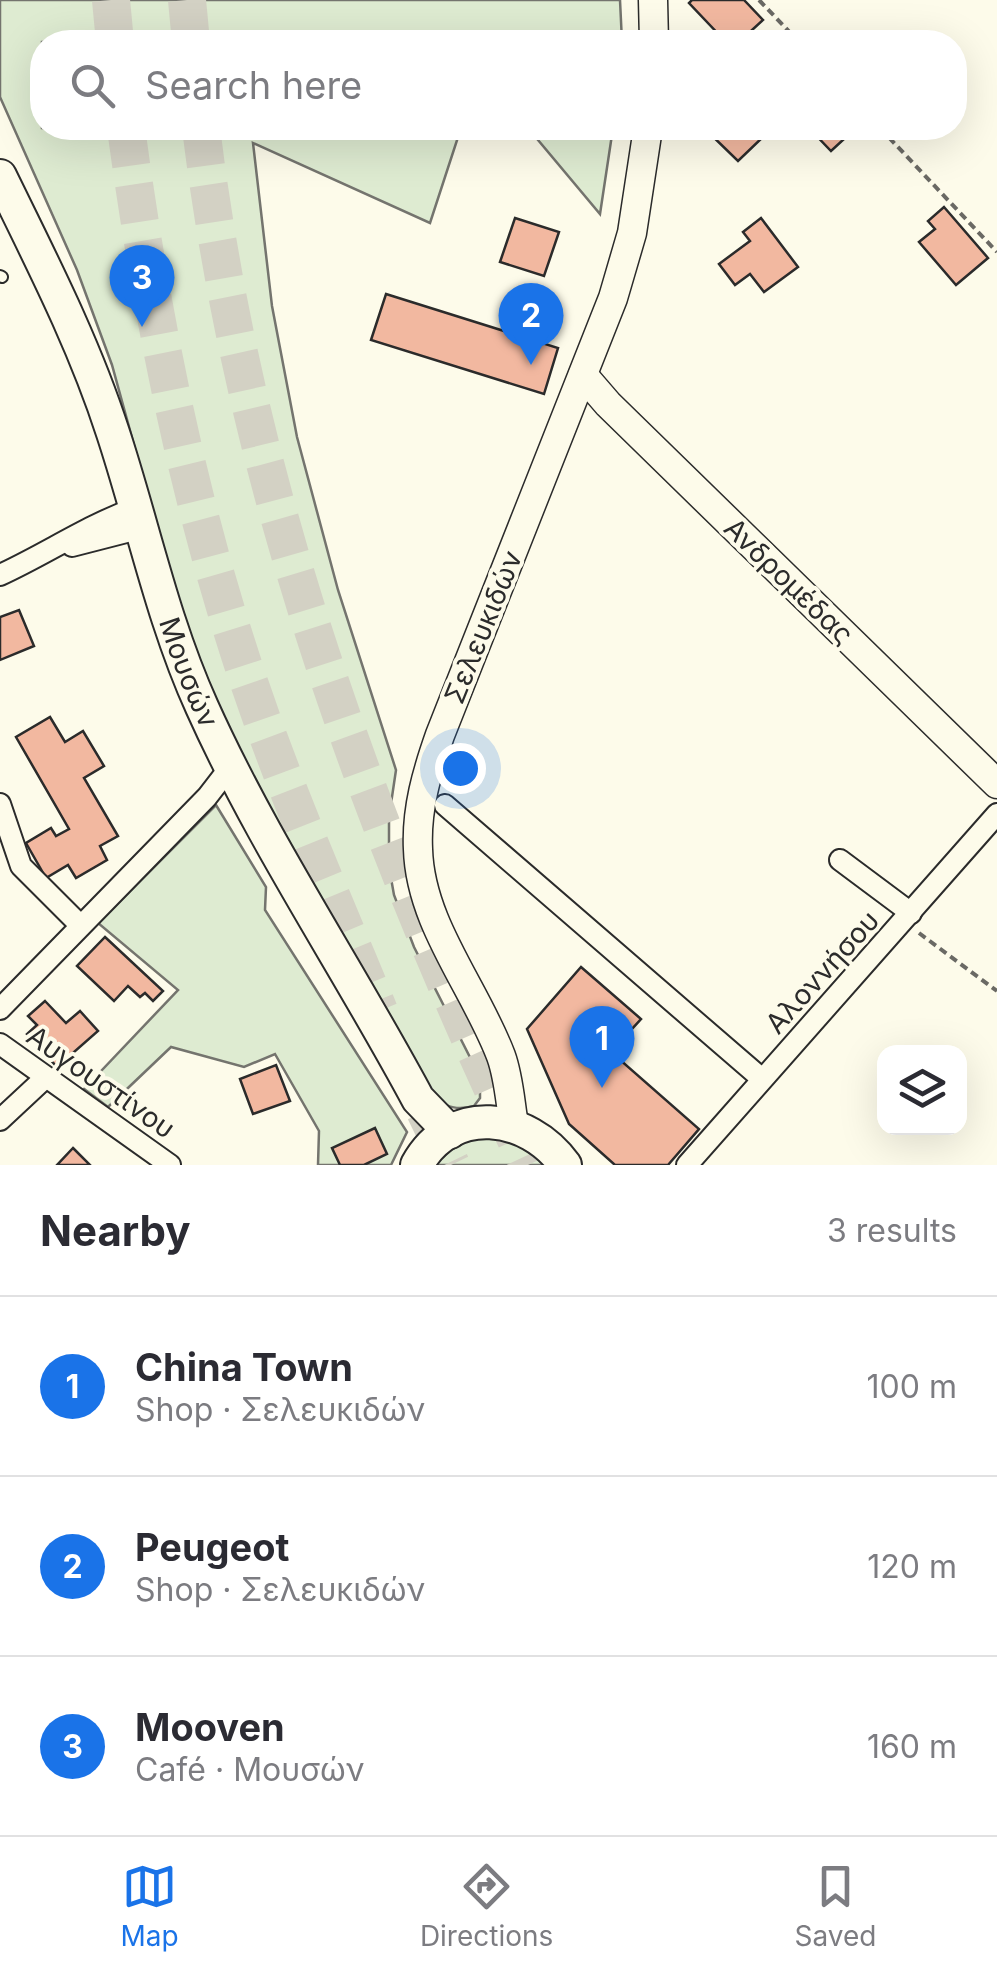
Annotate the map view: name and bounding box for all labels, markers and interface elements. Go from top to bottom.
search box [30,30,967,140]
icon: search [65,58,120,113]
text: Search here [145,62,362,108]
pin: 3 [110,245,174,327]
pin: 2 [498,282,564,365]
street label: Ανδρομέδας [717,511,861,651]
street label: Σελευκιδών [437,546,529,708]
street label: Μουσών [152,613,226,733]
your location [435,743,486,794]
street label: Αλοννήσου [758,904,886,1040]
pin: 1 [570,1006,634,1088]
street label: Αυγουστίνου [20,1019,182,1145]
map controls [877,1045,967,1135]
button: layers [877,1045,967,1135]
text: Nearby [40,1205,191,1256]
text: 3 results [827,1211,957,1250]
text: China Town [135,1344,353,1390]
text: 1 [66,1367,79,1406]
text: 100 m [867,1367,957,1406]
text: Shop · Σελευκιδών [135,1390,425,1429]
text: Peugeot [135,1524,289,1570]
text: 2 [62,1547,83,1586]
text: 120 m [867,1547,957,1586]
text: Shop · Σελευκιδών [135,1570,425,1609]
text: Mooven [135,1704,285,1750]
text: 3 [62,1727,83,1766]
text: 160 m [867,1727,957,1766]
text: Café · Μουσών [135,1750,365,1789]
tab: Map [121,1859,179,1953]
tab: Directions [420,1859,553,1953]
tab: Saved [794,1859,876,1953]

